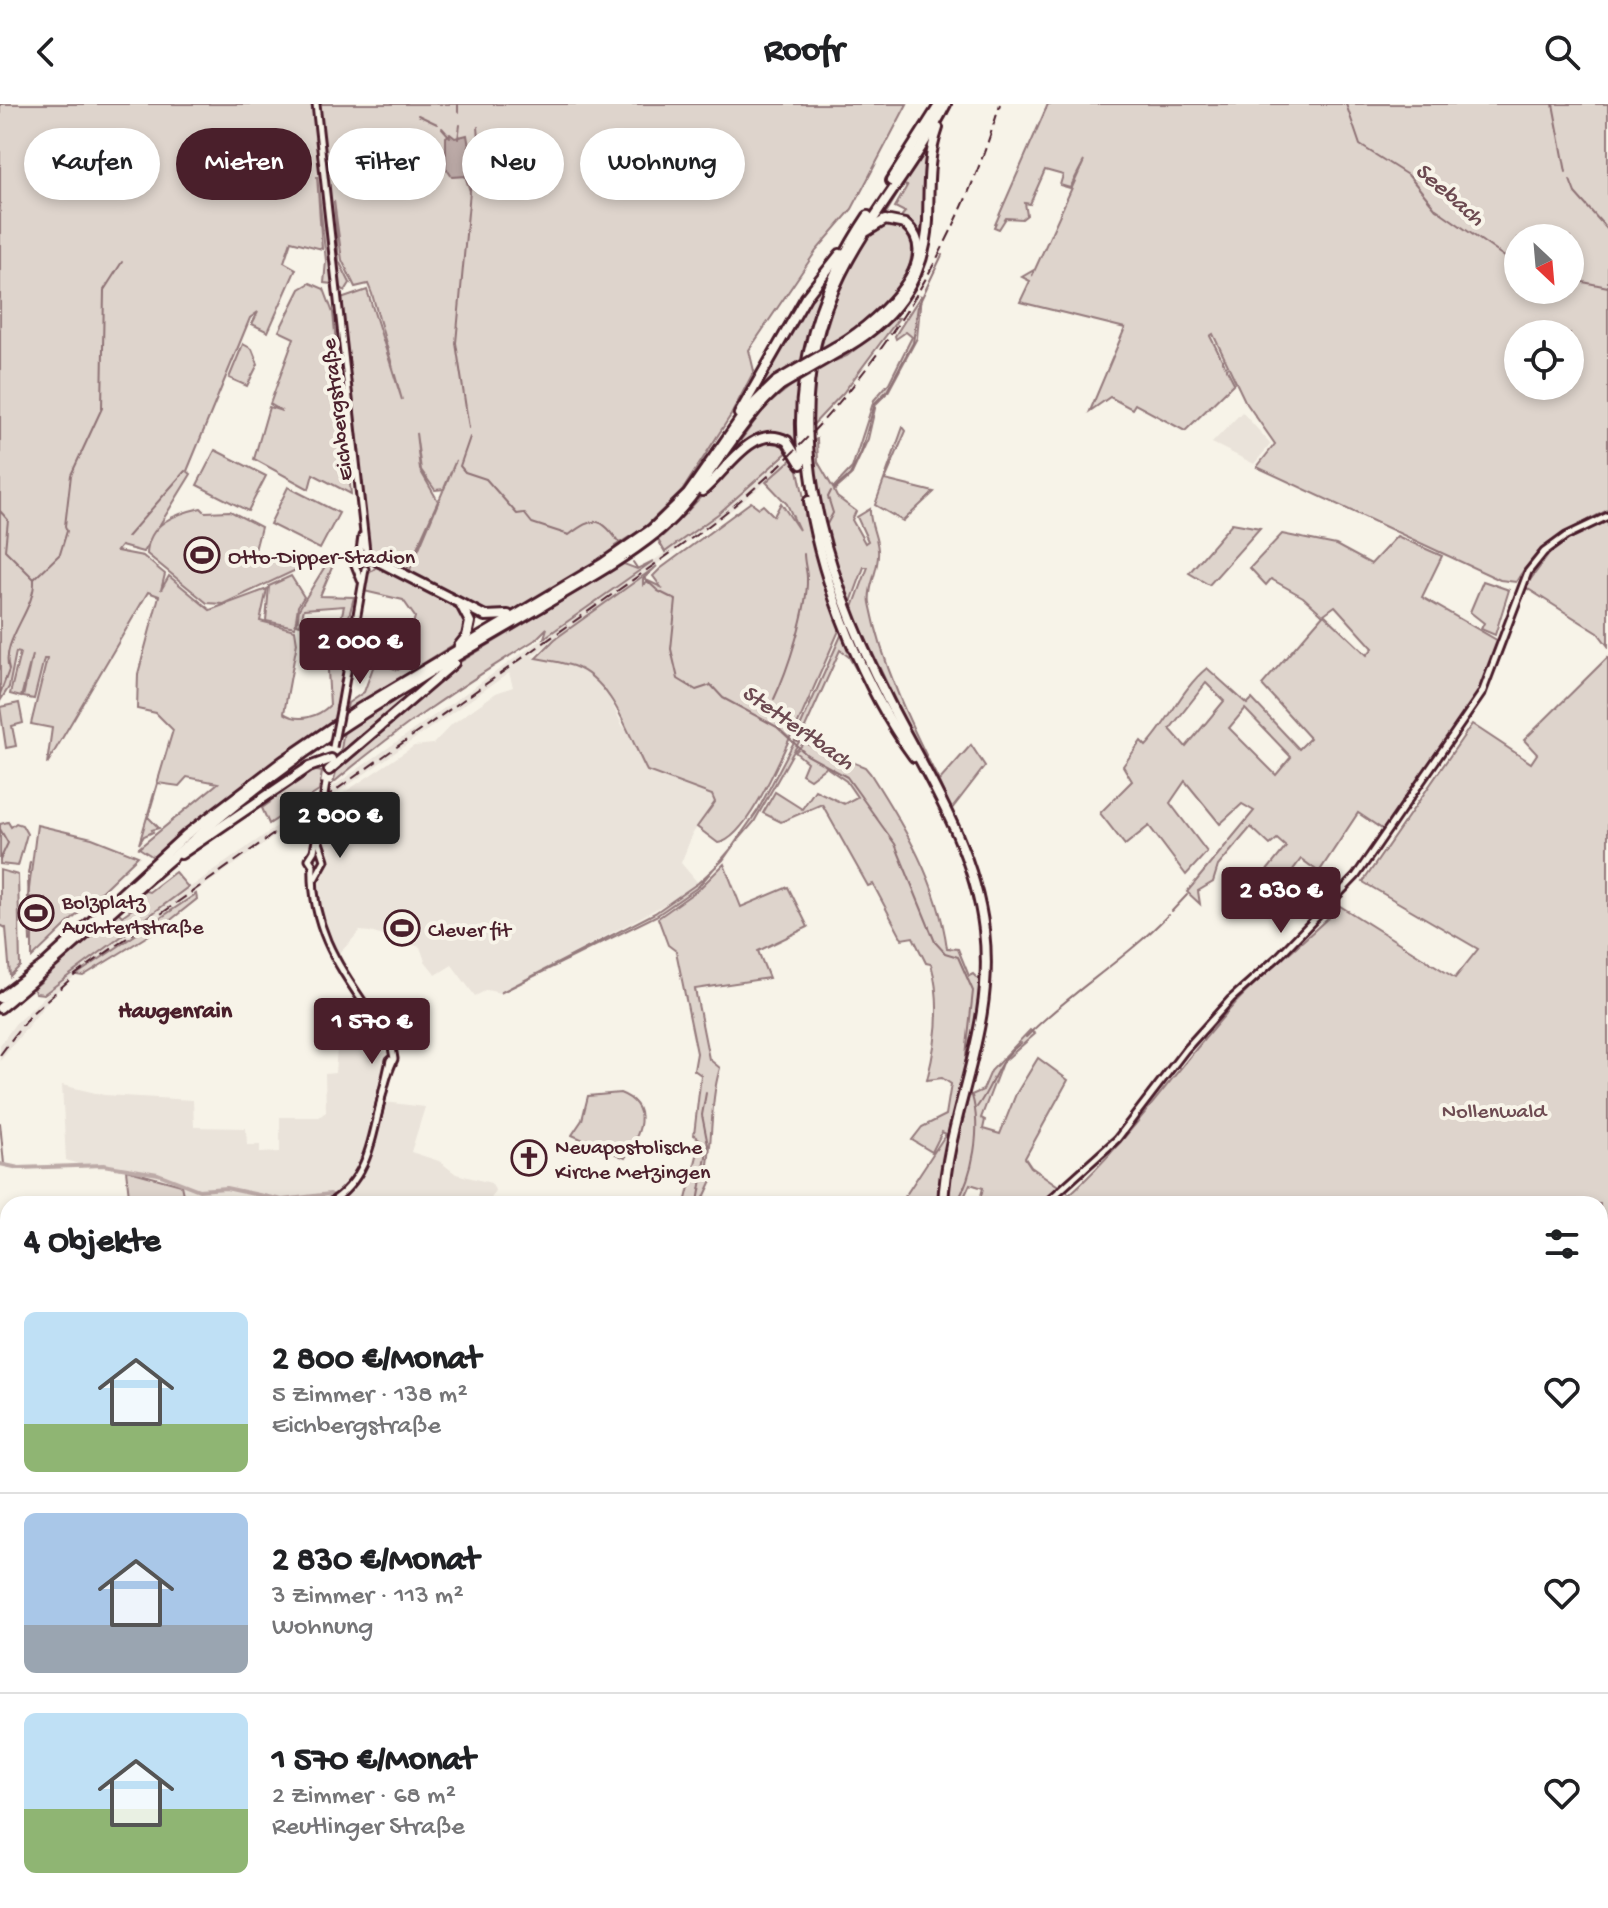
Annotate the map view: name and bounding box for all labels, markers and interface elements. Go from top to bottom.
icon: back [24,30,68,74]
icon: search [1540,30,1584,74]
text: Roofr [764,31,844,74]
chip: Kaufen [24,128,160,200]
chip: Mieten [176,128,312,200]
chip: Filter [328,128,446,200]
chip: Neu [462,128,564,200]
chip: Wohnung [580,128,745,200]
water label: Seebach [1408,157,1490,235]
north arrow [1504,224,1584,304]
map controls [1504,224,1584,400]
button: locate [1504,320,1584,400]
street label: Eichbergstraße [317,336,361,482]
sports icon: Otto-Dipper-Stadion [183,536,221,574]
place label: Otto-Dipper-Stadion [228,546,416,572]
pin: 2 000 € [286,618,434,686]
text: 2 000 € [318,628,402,659]
water label: Stettertbach [735,680,860,779]
pin: 2 800 € [266,792,414,860]
text: 2 800 € [298,802,382,833]
pin: 2 830 € [1207,867,1355,935]
text: 2 830 € [1239,877,1323,908]
place label: Bolzplatz Auchtertstraße [61,891,204,942]
sports icon: Bolzplatz Auchtertstraße [17,894,55,932]
sports icon: Clever fit [383,909,421,947]
place label: Clever fit [428,919,513,945]
district label: Haugenrain [118,998,233,1027]
pin: 1 570 € [298,998,446,1066]
text: 1 570 € [332,1008,412,1039]
park label: Nollenwald [1442,1100,1548,1126]
place label: Neuapostolische Kirche Metzingen [555,1136,711,1187]
church icon: Neuapostolische Kirche Metzingen [510,1139,548,1177]
icon: filters [1540,1222,1584,1266]
text: 4 Objekte [24,1224,161,1264]
text: 2 800 €/Monat [272,1341,481,1381]
icon: home [88,1344,184,1440]
icon: heart [1540,1370,1584,1414]
text: 5 Zimmer · 138 m² [272,1381,467,1412]
text: Eichbergstraße [272,1412,441,1443]
text: 2 830 €/Monat [272,1542,479,1582]
icon: home [88,1545,184,1641]
icon: heart [1540,1571,1584,1615]
text: 3 Zimmer · 113 m² [272,1582,464,1613]
text: Wohnung [272,1613,373,1644]
text: 1 570 €/Monat [272,1742,475,1782]
icon: home [88,1745,184,1841]
icon: heart [1540,1771,1584,1815]
text: 2 Zimmer · 68 m² [272,1782,456,1813]
text: Reutlinger Straße [272,1813,465,1844]

